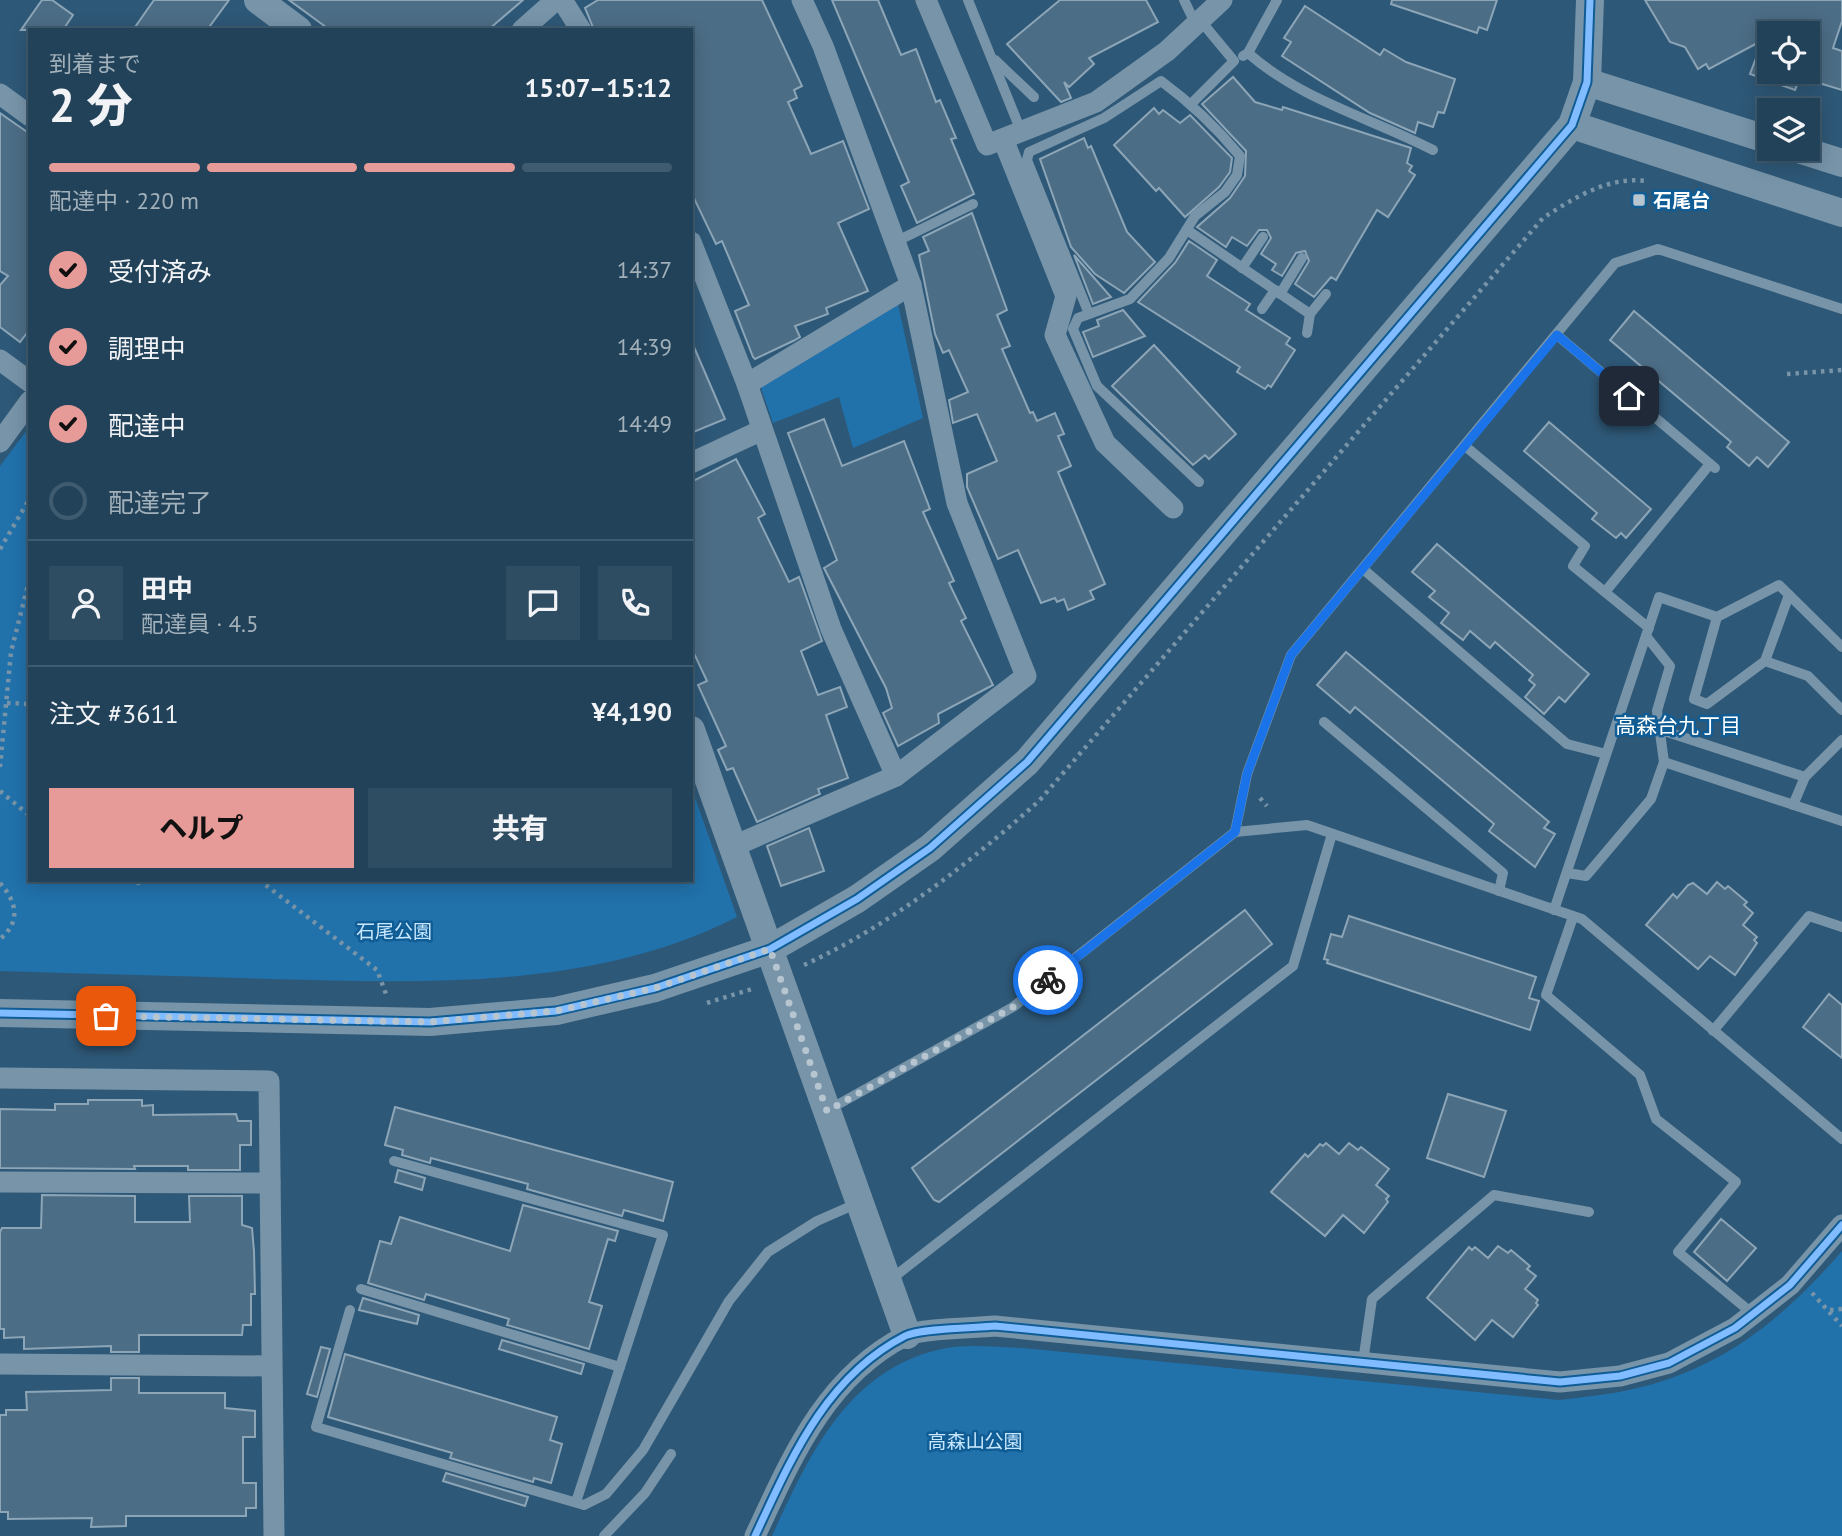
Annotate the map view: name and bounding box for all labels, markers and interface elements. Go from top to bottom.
map controls [1757,21,1820,161]
button: locate [1757,21,1820,84]
text: 到着まで [49,49,141,78]
text: 15:07–15:12 [525,71,672,104]
text: 2 分 [49,75,133,135]
button: layers [1757,98,1820,161]
text: 配達中 · 220 m [49,186,199,215]
place label: 石尾台 [1653,188,1710,212]
marker: 石尾台 [1631,192,1647,208]
icon: check [49,251,87,289]
text: 受付済み [108,255,212,288]
text: 14:37 [617,255,672,284]
icon: check [49,328,87,366]
text: 調理中 [108,332,186,365]
text: 14:39 [617,332,672,361]
pin [1599,366,1659,426]
icon: home [1610,377,1648,415]
icon: check [49,405,87,443]
text: 配達中 [108,409,186,442]
text: 14:49 [617,409,672,438]
text: 配達完了 [108,486,212,519]
button: person [49,566,123,640]
button: chat [506,566,580,640]
button: phone [598,566,672,640]
text: 田中 [141,572,193,605]
text: 配達員 · 4.5 [141,609,258,638]
text: ¥4,190 [592,695,672,728]
text: 注文 #3611 [49,697,179,730]
district label: 高森台九丁目 [1615,712,1741,739]
button: ヘルプ [49,788,354,868]
button: 共有 [368,788,672,868]
park label: 石尾公園 [356,919,432,943]
courier [1013,945,1083,1015]
icon: bike [1029,961,1067,999]
pin [76,986,136,1046]
icon: bag [87,997,125,1035]
park label: 高森山公園 [927,1429,1023,1453]

